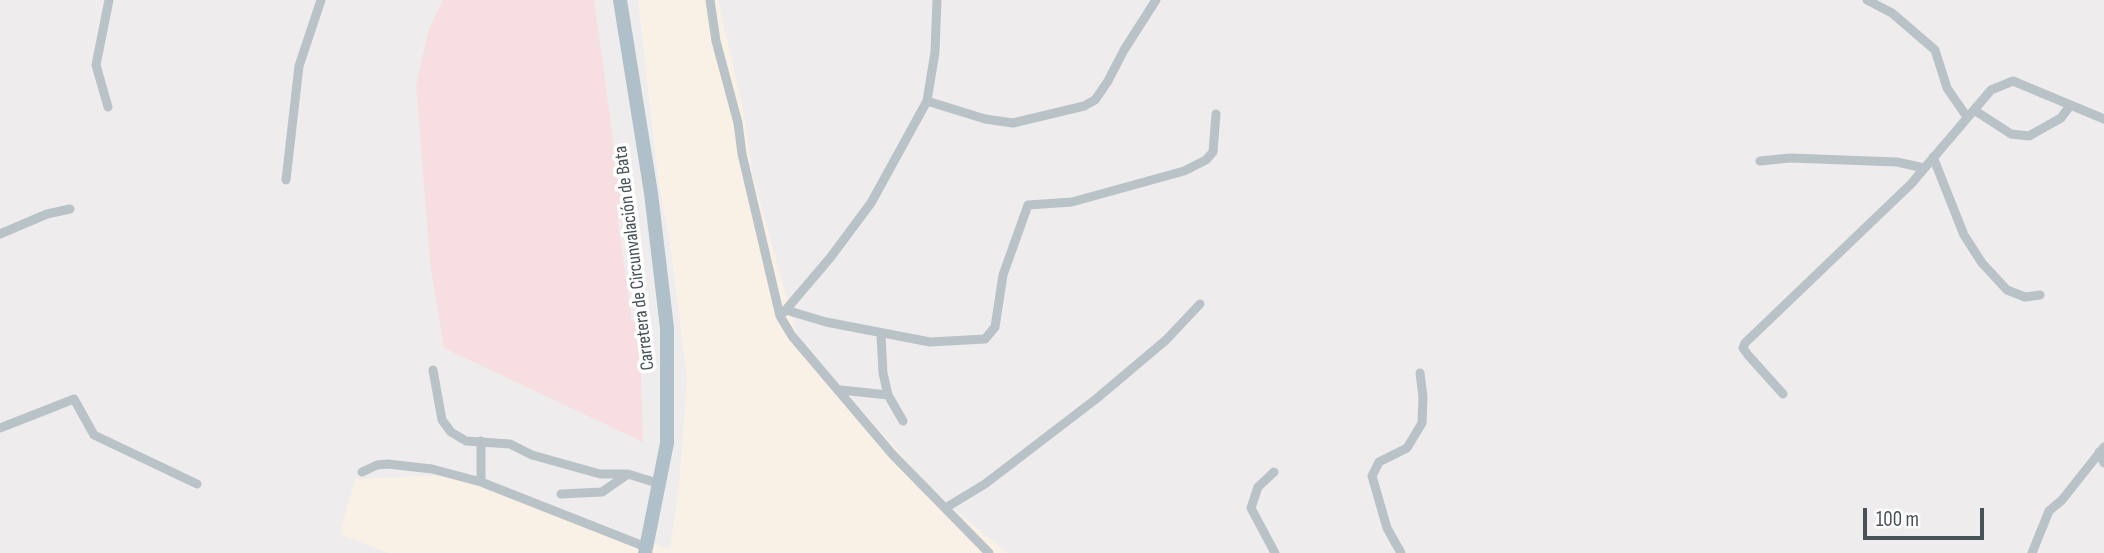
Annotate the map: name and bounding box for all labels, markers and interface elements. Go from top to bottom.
street label: Carretera de Circunvalación de Bata [610,144,660,372]
scale bar [1866,494,1987,538]
text: 100 m [1876,507,1919,532]

